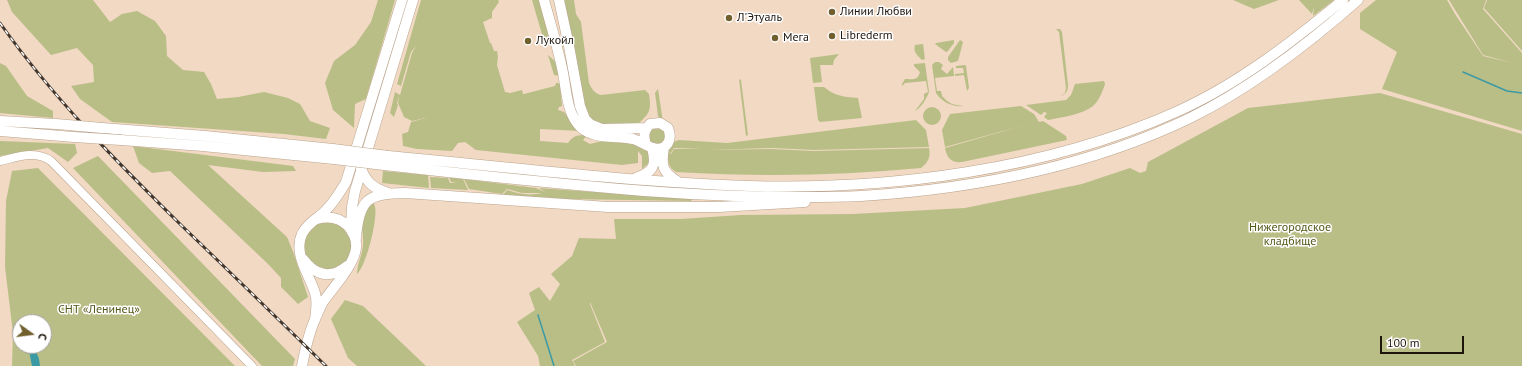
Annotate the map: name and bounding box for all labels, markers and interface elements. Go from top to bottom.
place label: Линии Любви [840,5,912,19]
marker: Линии Любви [827,7,837,17]
place label: Л'Этуаль [737,11,782,25]
marker: Л'Этуаль [724,13,734,23]
place label: Librederm [840,29,892,43]
place label: Мега [783,31,809,45]
marker: Librederm [827,31,837,41]
marker: Мега [770,33,780,43]
place label: Лукойл [536,34,574,48]
marker: Лукойл [523,36,533,46]
park label: Нижегородское кладбище [1249,221,1331,249]
park label: СНТ «Ленинец» [58,303,140,317]
north arrow [12,314,52,354]
scale bar [1382,328,1466,354]
text: С [35,332,50,341]
text: 100 m [1387,335,1420,350]

